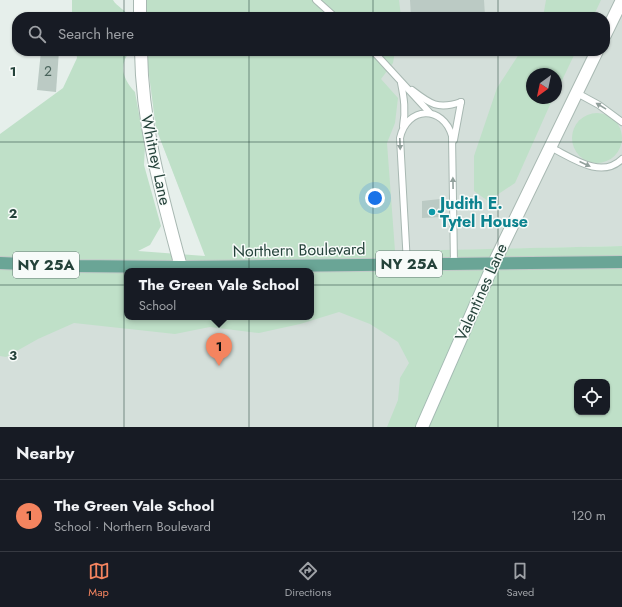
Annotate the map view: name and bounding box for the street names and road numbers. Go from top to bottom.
street label: Whitney Lane [135,113,177,207]
street label: Northern Boulevard [232,237,366,263]
street label: Valentines Lane [449,240,513,344]
road number: NY 25A [376,251,442,277]
road number: NY 25A [13,252,79,278]

